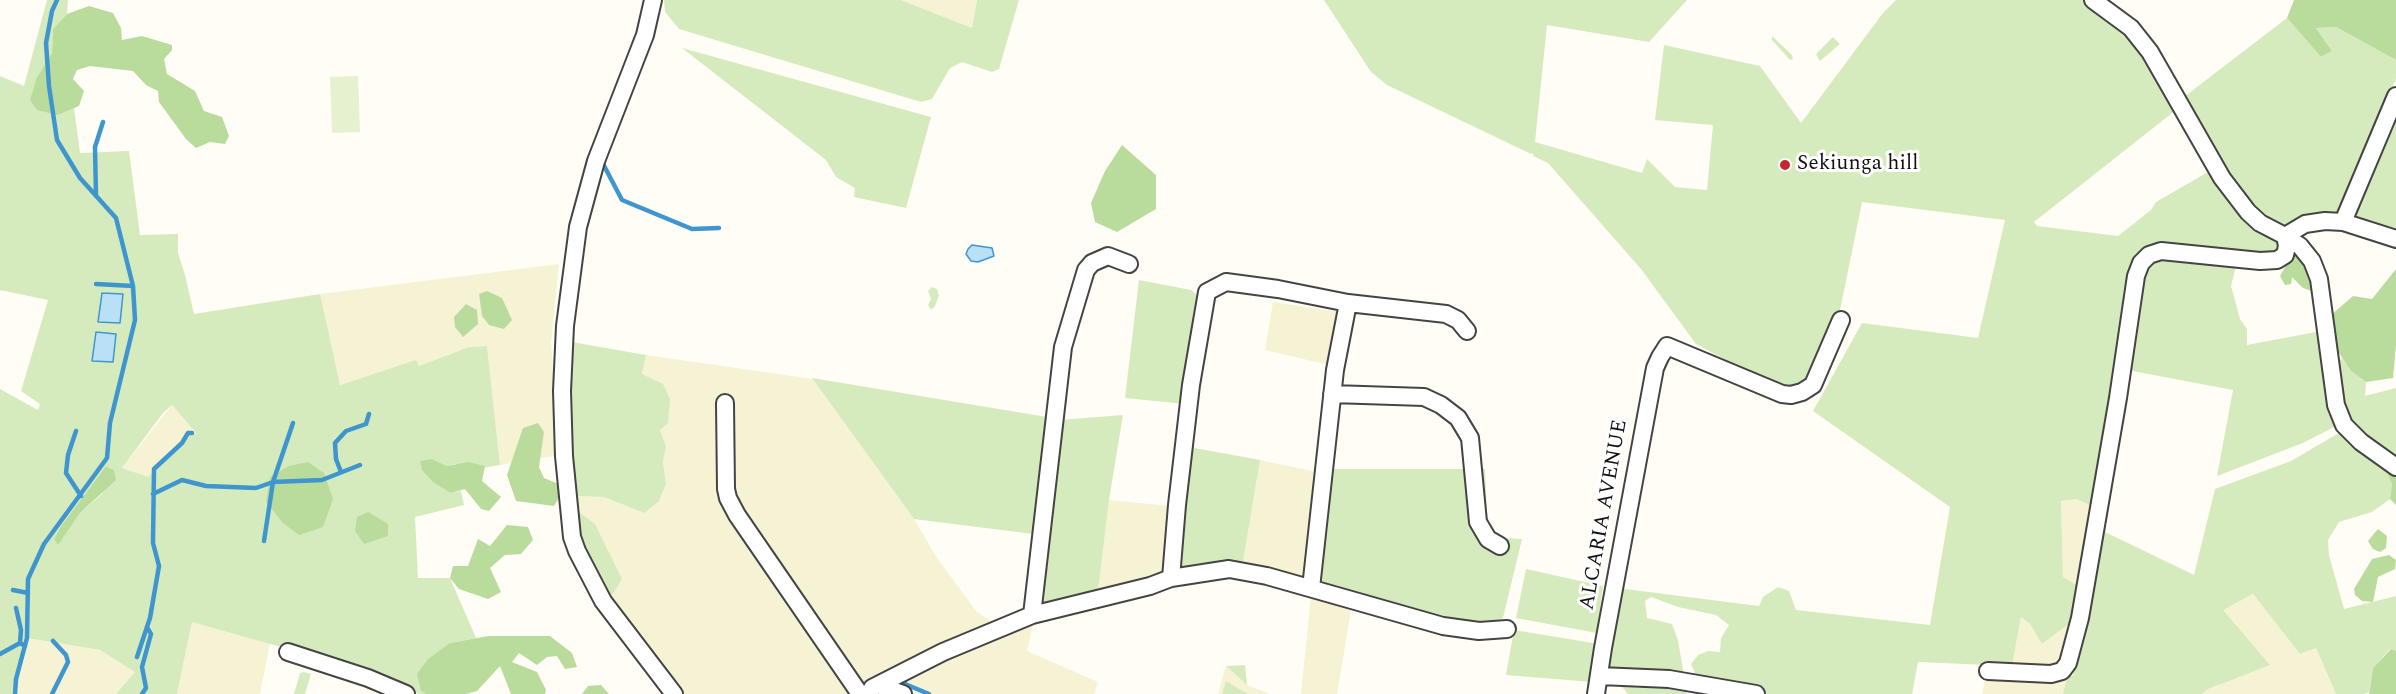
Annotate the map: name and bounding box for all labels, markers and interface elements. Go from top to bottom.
place label: Sekiunga hill [1797,152,1918,178]
marker: Sekiunga hill [1778,158,1792,172]
street label: ALCARIA AVENUE [1576,418,1634,612]

